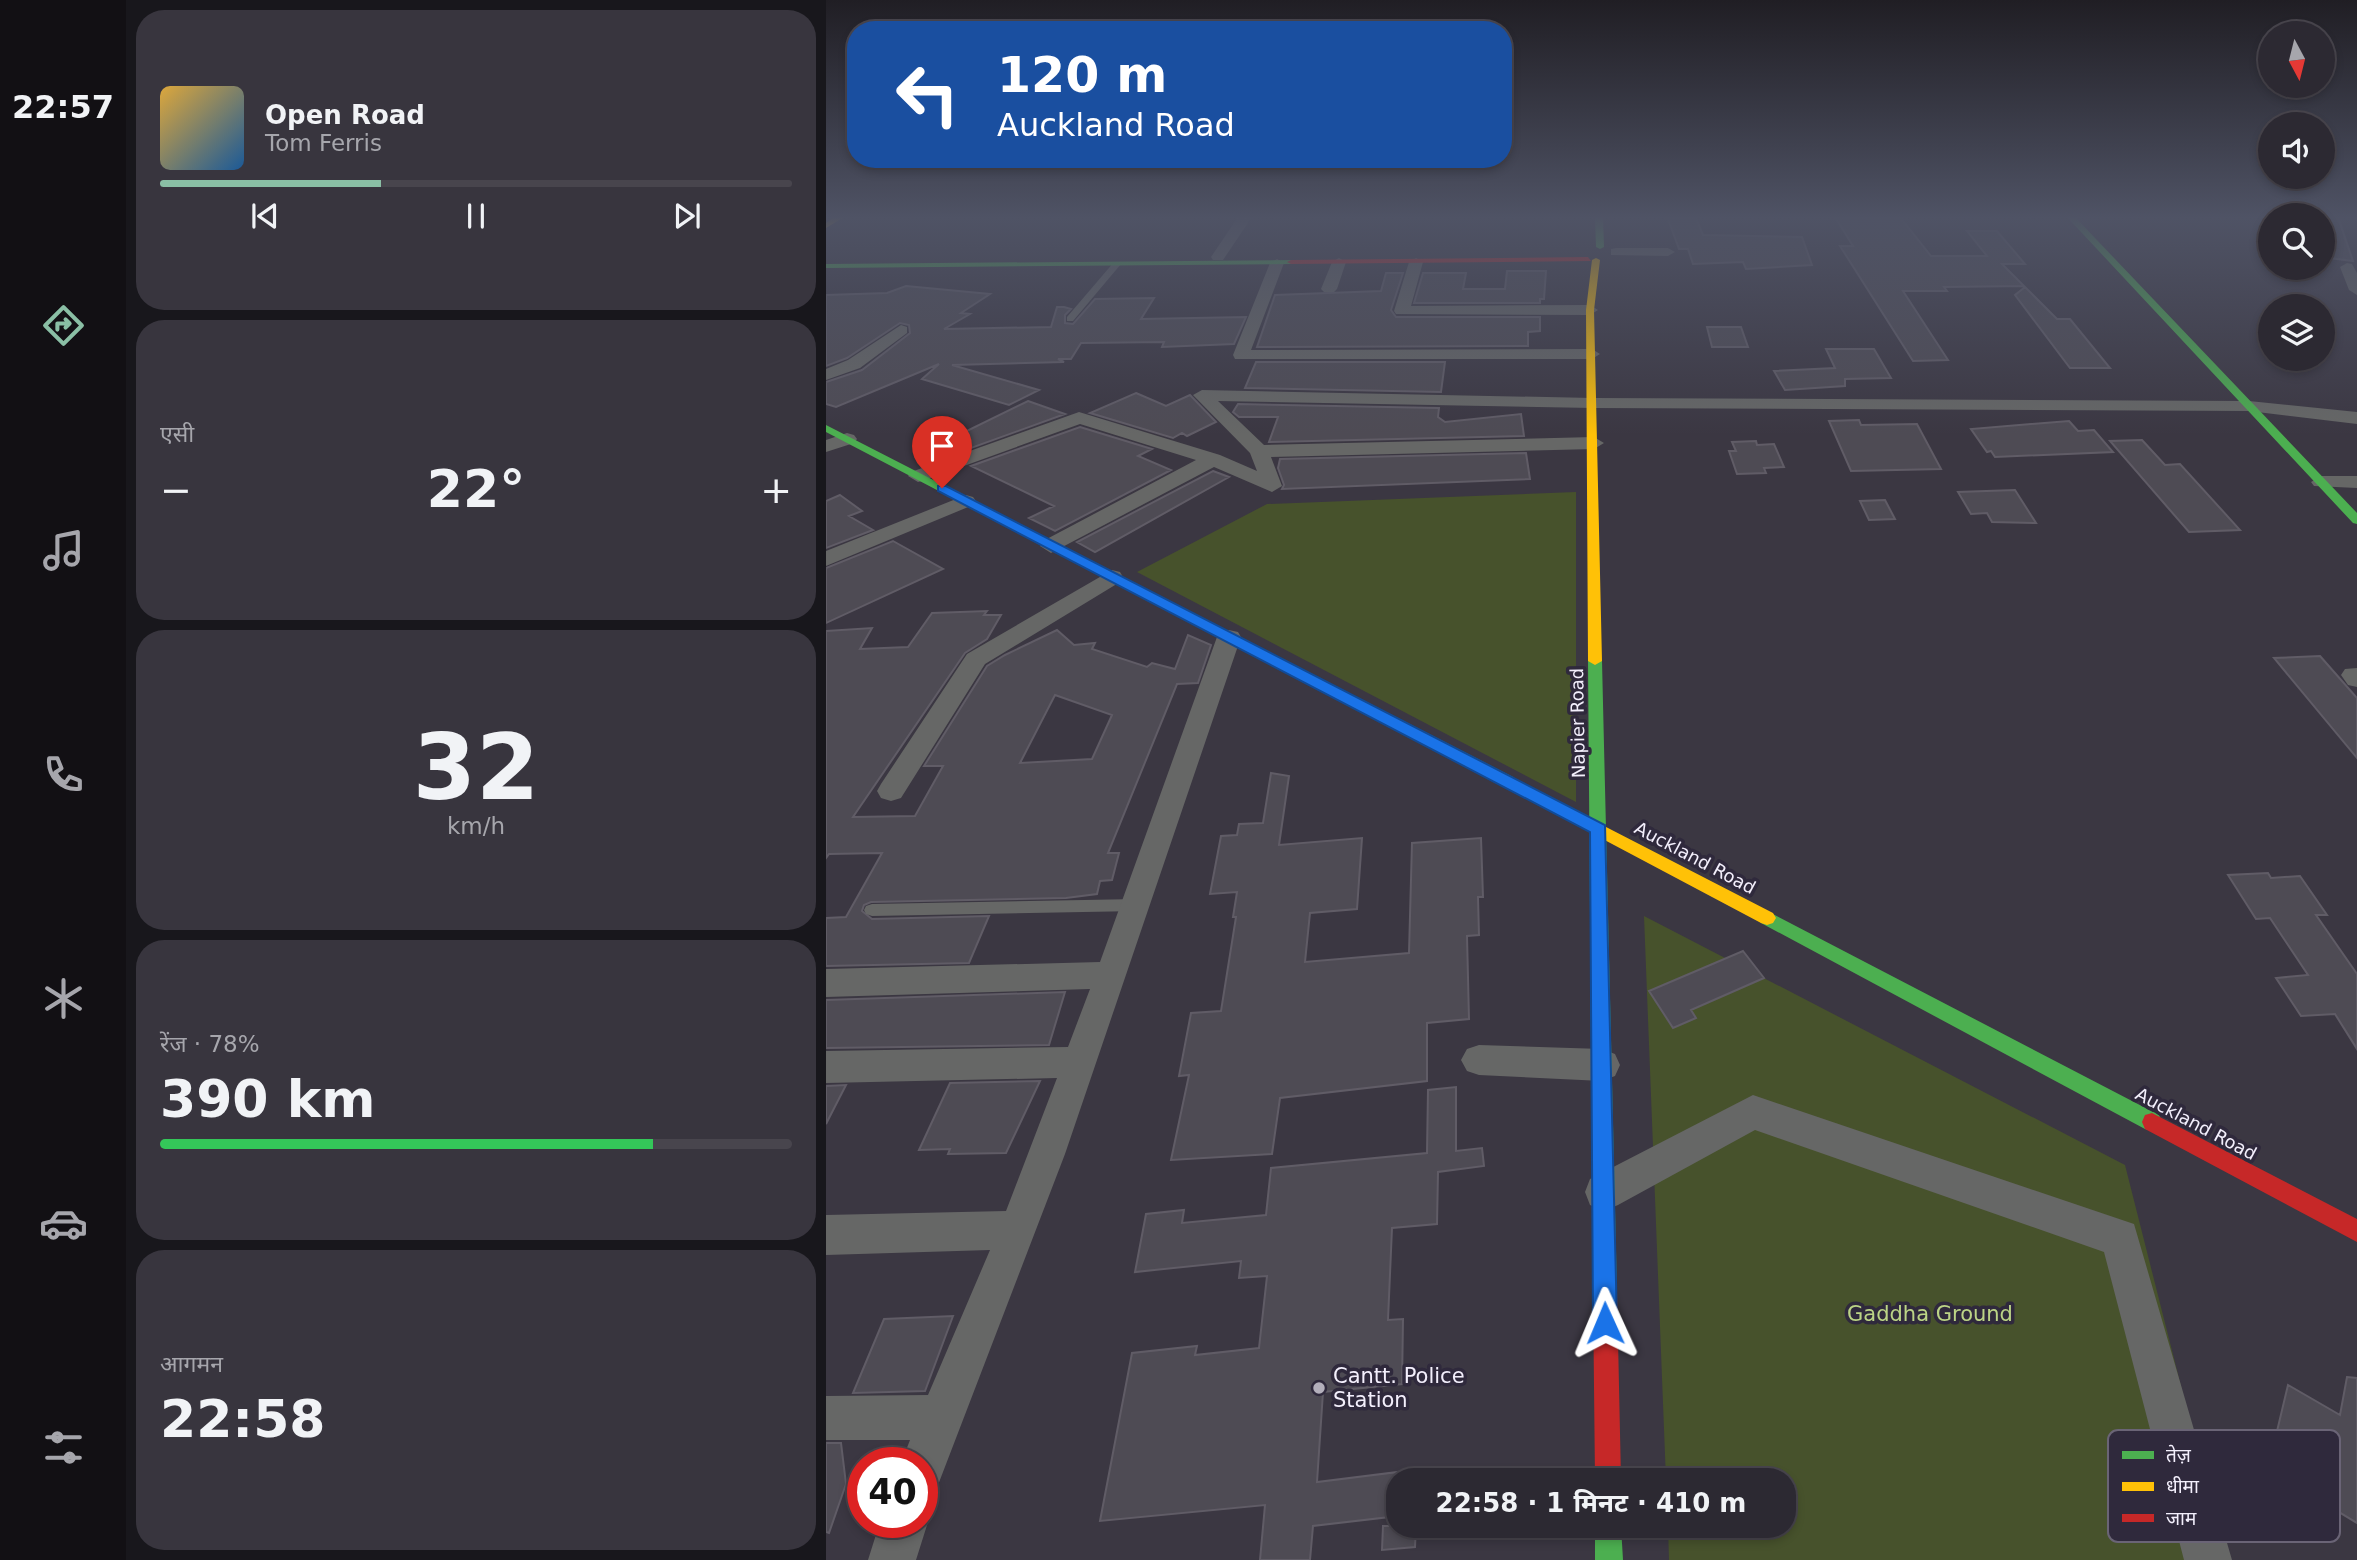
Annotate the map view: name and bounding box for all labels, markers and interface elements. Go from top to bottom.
north arrow [2258,21,2334,98]
map controls [2258,21,2335,371]
text: 120 m [997,47,1167,104]
icon: left [882,49,973,140]
text: 22:57 [12,88,114,126]
text: Open Road [265,100,425,130]
text: Auckland Road [997,106,1235,144]
button: sound [2258,112,2335,189]
text: Tom Ferris [265,130,382,156]
icon: previous [246,197,284,235]
icon: pause [457,197,495,235]
icon: next [668,197,706,235]
button: search [2258,203,2335,280]
button: layers [2258,294,2335,371]
icon: directions [39,301,88,350]
pin [912,416,972,488]
text: एसी [160,421,194,447]
icon: arrive [923,427,961,465]
text: 22° [427,459,525,519]
text: − [160,468,192,512]
text: + [760,468,792,512]
icon: music [39,526,88,575]
street label: Napier Road [1566,668,1589,778]
text: 32 [413,715,539,820]
icon: phone [39,750,88,799]
text: km/h [447,813,505,839]
street label: Auckland Road [1631,817,1759,898]
icon: climate [39,974,88,1023]
text: रेंज · 78% [160,1031,260,1057]
text: 390 km [160,1069,375,1129]
street label: Auckland Road [2132,1083,2260,1164]
icon: car [39,1199,88,1248]
position arrow [1568,1286,1642,1360]
park label: Gaddha Ground [1847,1302,2013,1326]
text: आगमन [160,1351,223,1377]
place label: Cantt. Police Station [1333,1364,1465,1412]
marker: Cantt. Police Station [1311,1380,1327,1396]
text: 22:58 [160,1389,326,1449]
icon: filters [39,1423,88,1472]
legend [2108,1430,2340,1542]
text: तेज़ [2166,1444,2192,1466]
speed limit sign: 40 [847,1447,938,1538]
text: धीमा [2166,1475,2200,1497]
text: 22:58 · 1 मिनट · 410 m [1436,1488,1746,1518]
text: जाम [2166,1507,2197,1529]

